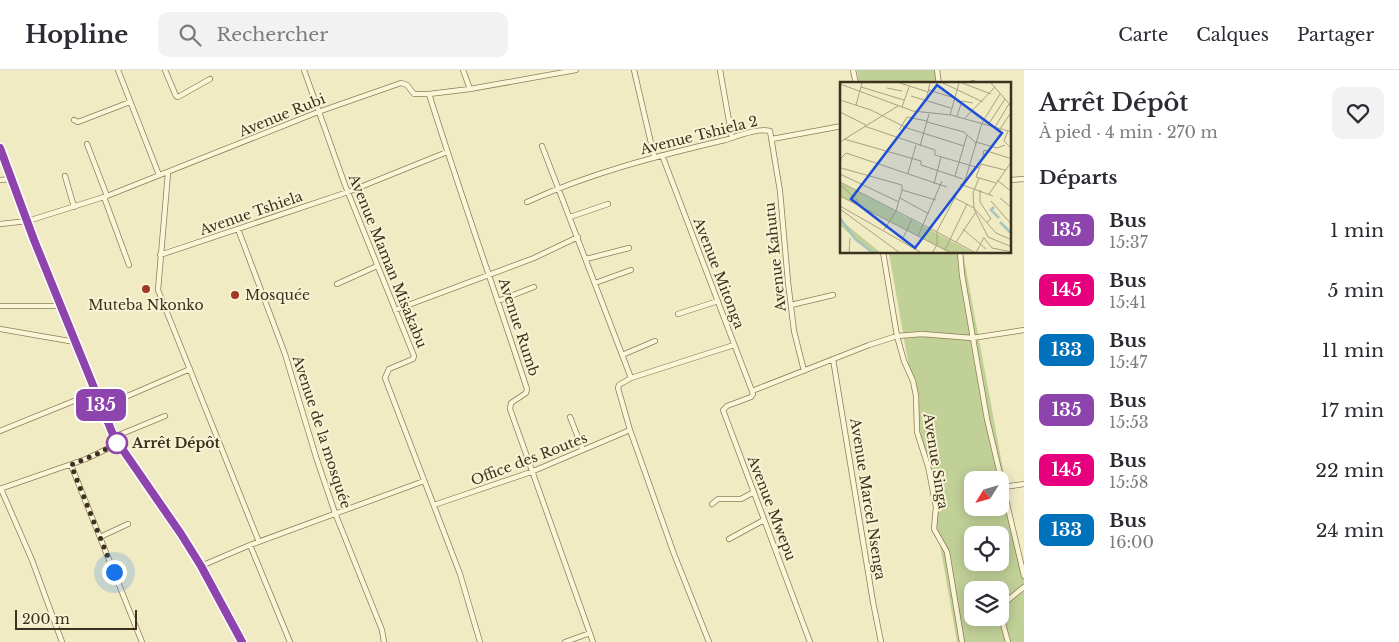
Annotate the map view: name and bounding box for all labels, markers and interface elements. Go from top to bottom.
search box [158,12,508,57]
text: Hopline [25,20,128,49]
icon: search [176,21,204,49]
text: Rechercher [216,23,328,46]
text: Carte [1118,24,1168,46]
text: Calques [1196,24,1269,46]
text: Partager [1297,24,1374,46]
inset map [840,82,1012,254]
button: heart [1332,87,1384,139]
text: Arrêt Dépôt [1039,88,1188,117]
street label: Avenue Rubi [235,89,328,141]
street label: Avenue Tshiela 2 [637,112,760,159]
text: À pied · 4 min · 270 m [1039,122,1218,142]
text: Départs [1039,166,1117,189]
street label: Avenue Maman Misakabu [344,171,431,351]
street label: Avenue Tshiela [196,187,305,239]
street label: Avenue Kahutu [760,201,790,313]
text: Bus [1109,209,1146,232]
street label: Avenue Mitonga [689,214,749,331]
text: 135 [1051,219,1082,241]
text: 1 min [1330,219,1384,242]
text: 15:37 [1109,232,1148,252]
text: Bus [1109,269,1146,292]
street label: Avenue Rumb [494,275,543,378]
text: 145 [1051,279,1082,301]
text: 5 min [1328,279,1384,302]
marker: Muteba Nkonko [140,283,152,295]
place label: Mosquée [245,286,310,304]
marker: Mosquée [229,289,241,301]
text: 15:41 [1109,292,1146,312]
place label: Muteba Nkonko [88,296,204,314]
text: Bus [1109,329,1146,352]
text: 133 [1051,339,1082,361]
text: 11 min [1322,339,1384,362]
street label: Avenue de la mosquée [288,352,355,511]
text: 15:47 [1109,352,1147,372]
line badge: 135 [72,389,130,421]
text: Bus [1109,389,1146,412]
text: 135 [86,394,116,416]
text: 135 [1051,399,1082,421]
text: 17 min [1321,399,1384,422]
street label: Avenue Singa [919,411,953,511]
text: 15:53 [1109,412,1149,432]
street label: Avenue Marcel Nsenga [846,416,890,581]
street label: Office des Routes [468,428,590,490]
marker: Arrêt Dépôt [106,432,128,454]
place label: Arrêt Dépôt [131,434,221,452]
text: Bus [1109,449,1146,472]
street label: Avenue Mwepu [743,452,800,564]
text: 145 [1051,459,1082,481]
text: 22 min [1315,459,1384,482]
north arrow [964,471,1009,516]
map controls [964,471,1009,626]
text: 15:58 [1109,472,1149,492]
text: Bus [1109,509,1146,532]
text: 133 [1051,519,1082,541]
text: 24 min [1316,519,1384,542]
button: locate [964,526,1009,571]
text: 16:00 [1109,532,1154,552]
your location [102,560,127,585]
button: layers [964,581,1009,626]
scale bar [15,607,138,630]
text: 200 m [22,610,70,628]

